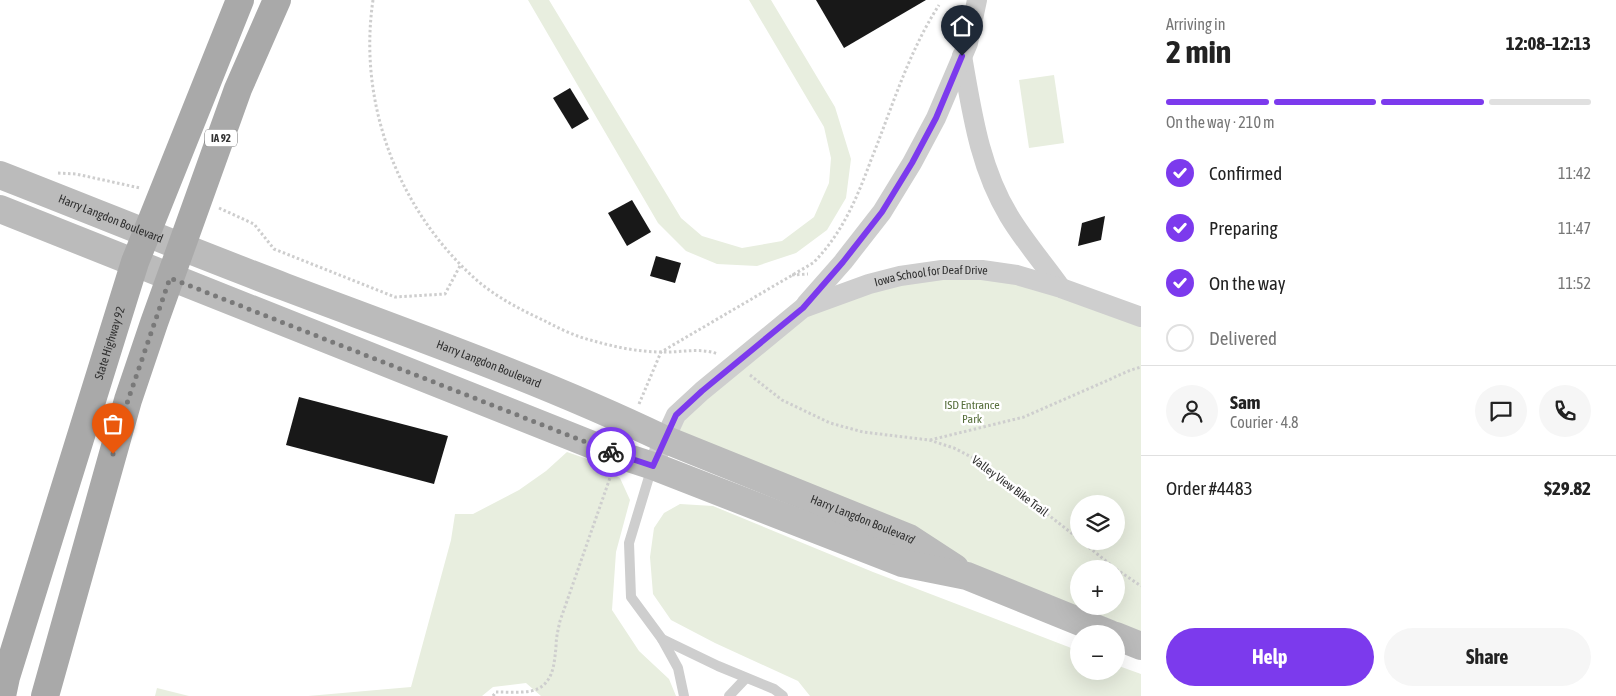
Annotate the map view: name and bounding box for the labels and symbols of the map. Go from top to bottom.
pin [941,5,983,56]
road number: IA 92 [205,130,237,146]
street label: Harry Langdon Boulevard [56,192,165,246]
street label: Iowa School for Deaf Drive [873,263,989,289]
street label: State Highway 92 [92,305,128,381]
street label: Harry Langdon Boulevard [434,337,543,391]
park label: ISD Entrance Park [944,398,1000,426]
pin [92,403,134,454]
courier [586,427,636,477]
street label: Valley View Bike Trail [969,453,1052,520]
street label: Harry Langdon Boulevard [808,492,918,547]

